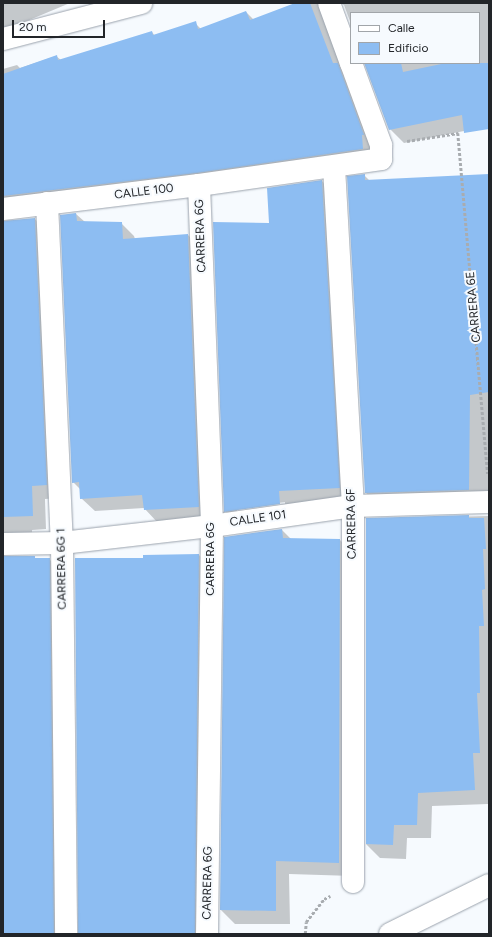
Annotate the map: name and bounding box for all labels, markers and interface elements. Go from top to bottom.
scale bar [14,12,107,38]
legend [350,12,480,64]
text: 20 m [19,20,47,34]
text: Calle [388,21,415,35]
text: Edificio [388,41,428,55]
street label: CALLE 100 [114,181,174,203]
street label: CARRERA 6G [193,199,209,273]
street label: CARRERA 6E [464,271,484,343]
street label: CARRERA 6F [344,488,360,560]
street label: CALLE 101 [229,508,287,530]
street label: CARRERA 6G [204,522,218,596]
street label: CARRERA 6G 1 [54,528,70,610]
street label: CARRERA 6G [200,846,216,920]

